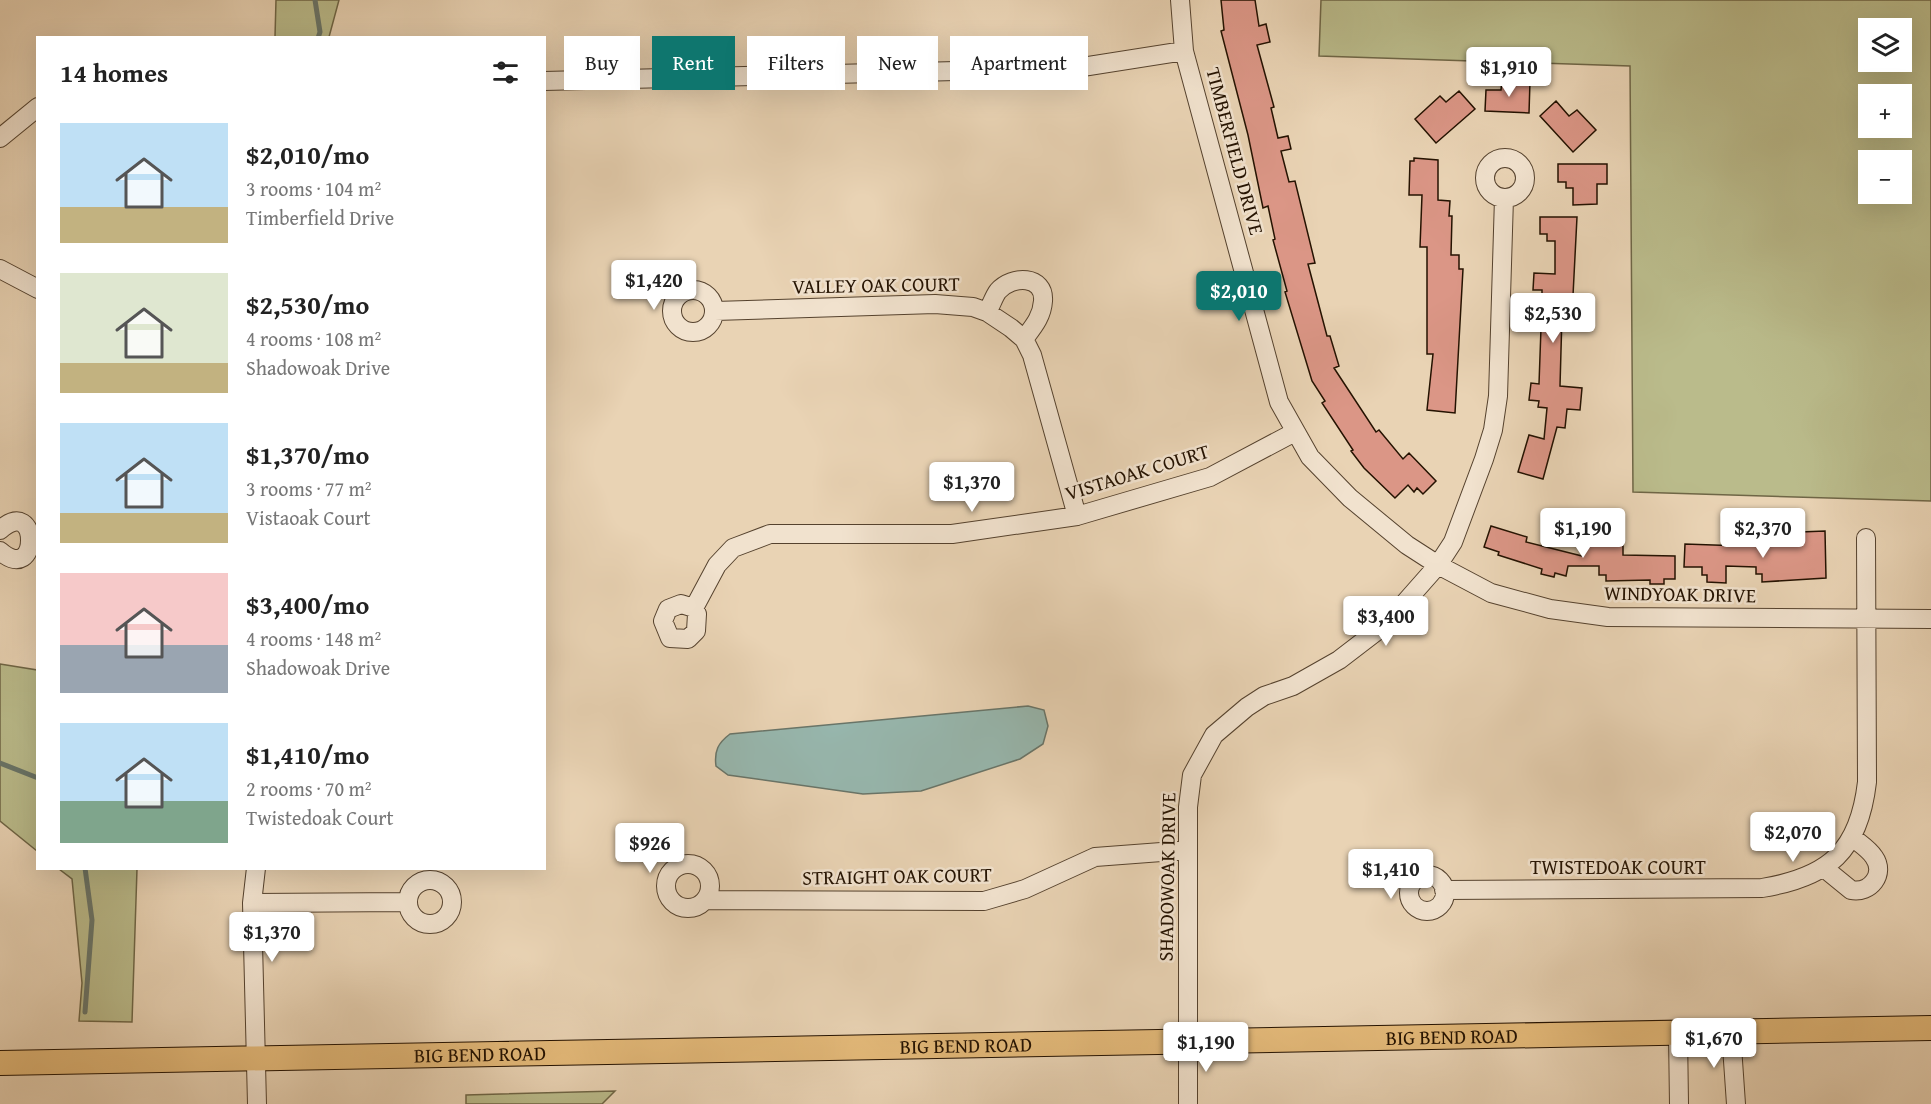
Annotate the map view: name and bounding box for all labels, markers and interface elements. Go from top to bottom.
map controls [1858,18,1912,204]
button: layers [1858,18,1912,72]
chip: Buy [564,36,640,90]
chip: Rent [652,36,735,90]
chip: Filters [747,36,845,90]
chip: New [857,36,938,90]
chip: Apartment [950,36,1088,90]
pin: $1,910 [1460,47,1558,98]
text: $1,910 [1480,52,1538,81]
text: 14 homes [60,53,168,92]
icon: filters [489,56,522,89]
street label: TIMBERFIELD DRIVE [1199,64,1272,238]
button: + [1858,84,1912,138]
text: $2,010/mo [246,135,369,174]
icon: home [108,147,180,219]
button: − [1858,150,1912,204]
text: 3 rooms · 104 m² [246,174,381,203]
text: Timberfield Drive [246,203,394,232]
pin: $1,420 [605,260,703,311]
text: $1,420 [625,265,683,294]
street label: VALLEY OAK COURT [792,269,960,300]
pin: $2,010 [1190,271,1288,322]
text: $2,010 [1210,276,1268,305]
text: $2,530/mo [246,285,369,324]
pin: $2,530 [1504,293,1602,344]
icon: home [108,297,180,369]
text: $2,530 [1524,298,1582,327]
text: 4 rooms · 108 m² [246,324,381,353]
text: Shadowoak Drive [246,353,390,382]
text: $1,370/mo [246,435,369,474]
street label: VISTAOAK COURT [1061,436,1212,507]
icon: home [108,447,180,519]
pin: $1,370 [923,462,1021,513]
text: $1,370 [943,467,1001,496]
text: 3 rooms · 77 m² [246,474,372,503]
text: Vistaoak Court [246,503,371,532]
pin: $1,190 [1534,508,1632,559]
pin: $2,370 [1714,508,1812,559]
text: $1,190 [1554,513,1612,542]
text: $2,370 [1734,513,1792,542]
street label: WINDYOAK DRIVE [1604,578,1756,609]
text: $3,400/mo [246,585,369,624]
pin: $3,400 [1337,596,1435,647]
icon: home [108,597,180,669]
text: $3,400 [1357,601,1415,630]
text: 4 rooms · 148 m² [246,624,381,653]
text: Shadowoak Drive [246,653,390,682]
text: $1,410/mo [246,735,369,774]
icon: home [108,747,180,819]
text: 2 rooms · 70 m² [246,774,372,803]
street label: SHADOWOAK DRIVE [1151,792,1182,962]
text: Twistedoak Court [246,803,394,832]
pin: $2,070 [1744,812,1842,863]
text: $2,070 [1764,817,1822,846]
pin: $926 [614,823,686,874]
text: $926 [629,828,671,857]
pin: $1,410 [1342,849,1440,900]
street label: TWISTEDOAK COURT [1530,852,1706,881]
text: $1,410 [1362,854,1420,883]
street label: STRAIGHT OAK COURT [802,859,992,892]
pin: $1,370 [223,912,321,963]
text: $1,370 [243,917,301,946]
pin: $1,670 [1665,1018,1763,1069]
street label: BIG BEND ROAD [1385,1020,1518,1052]
pin: $1,190 [1157,1022,1255,1073]
text: $1,670 [1685,1023,1743,1052]
text: $1,190 [1177,1027,1235,1056]
street label: BIG BEND ROAD [899,1029,1032,1061]
street label: BIG BEND ROAD [414,1038,546,1069]

